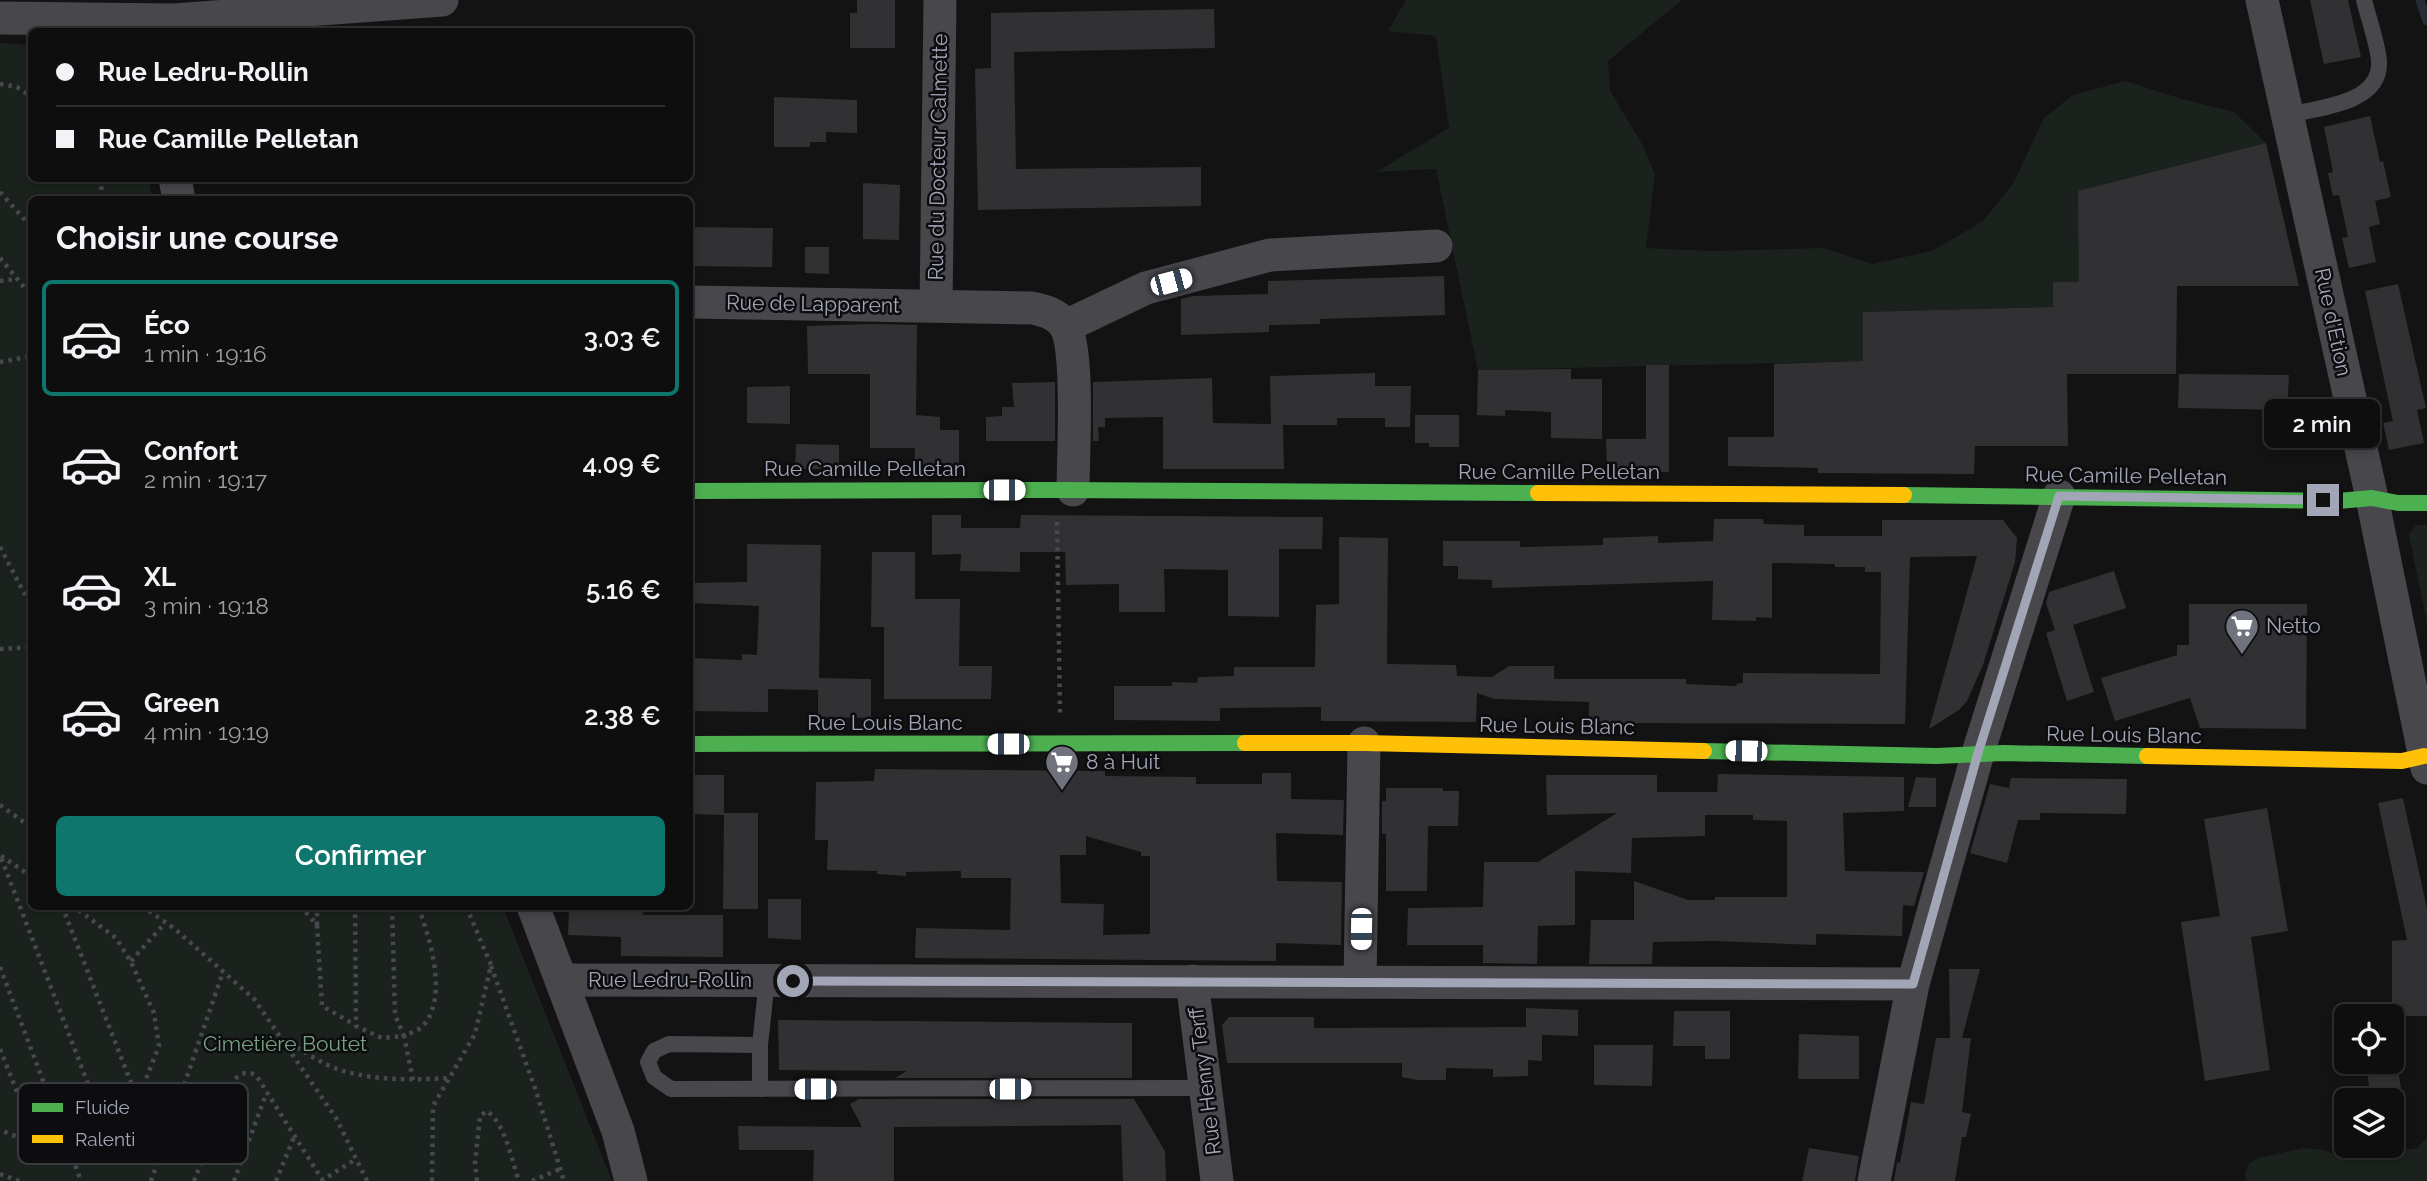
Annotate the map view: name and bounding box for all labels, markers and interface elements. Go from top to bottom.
street label: Rue du Docteur Calmette [923,33,952,281]
text: Rue Ledru-Rollin [98,57,309,87]
text: Rue Camille Pelletan [98,124,359,154]
text: Choisir une course [56,219,339,256]
car [1148,266,1195,298]
street label: Rue d'Etion [2310,266,2357,378]
street label: Rue de Lapparent [726,289,900,318]
icon: car [60,307,123,370]
text: Éco [144,310,190,340]
text: 3.03 € [584,323,661,353]
text: 1 min · 19:16 [144,340,267,367]
callout: 2 min [2265,398,2381,448]
text: 2 min [2293,410,2351,437]
icon: car [60,433,123,496]
text: Confort [144,436,238,466]
text: 4.09 € [582,449,661,479]
street label: Rue Camille Pelletan [764,456,966,481]
street label: Rue Camille Pelletan [1458,459,1660,484]
street label: Rue Camille Pelletan [2025,461,2227,490]
text: 2 min · 19:17 [144,466,267,493]
car [984,480,1026,501]
route end [2307,484,2339,516]
icon: car [60,559,123,622]
text: XL [144,562,176,592]
text: 5.16 € [586,575,661,605]
text: 3 min · 19:18 [144,592,269,619]
supermarket icon: Netto [2223,607,2261,656]
place label: Netto [2266,613,2321,638]
icon: car [60,685,123,748]
text: Green [144,688,220,718]
text: 2.38 € [584,701,661,731]
street label: Rue Louis Blanc [807,710,963,735]
street label: Rue Louis Blanc [1479,712,1635,739]
text: 4 min · 19:19 [144,718,269,745]
street label: Rue Louis Blanc [2046,721,2202,748]
car [988,734,1030,755]
car [1725,740,1768,762]
supermarket icon: 8 à Huit [1043,743,1081,792]
place label: 8 à Huit [1086,749,1160,774]
button: Confirmer [56,816,665,896]
car [1351,908,1372,950]
route start [777,965,809,997]
street label: Rue Ledru-Rollin [588,967,752,992]
map controls [2334,1004,2404,1158]
button: locate [2334,1004,2404,1074]
street label: Rue Henry Terff [1183,1005,1226,1156]
park label: Cimetière Boutet [203,1031,367,1056]
car [795,1079,837,1100]
car [990,1079,1032,1100]
legend [18,1083,248,1164]
button: layers [2334,1088,2404,1158]
text: Fluide [75,1096,130,1118]
text: Ralenti [75,1128,135,1150]

